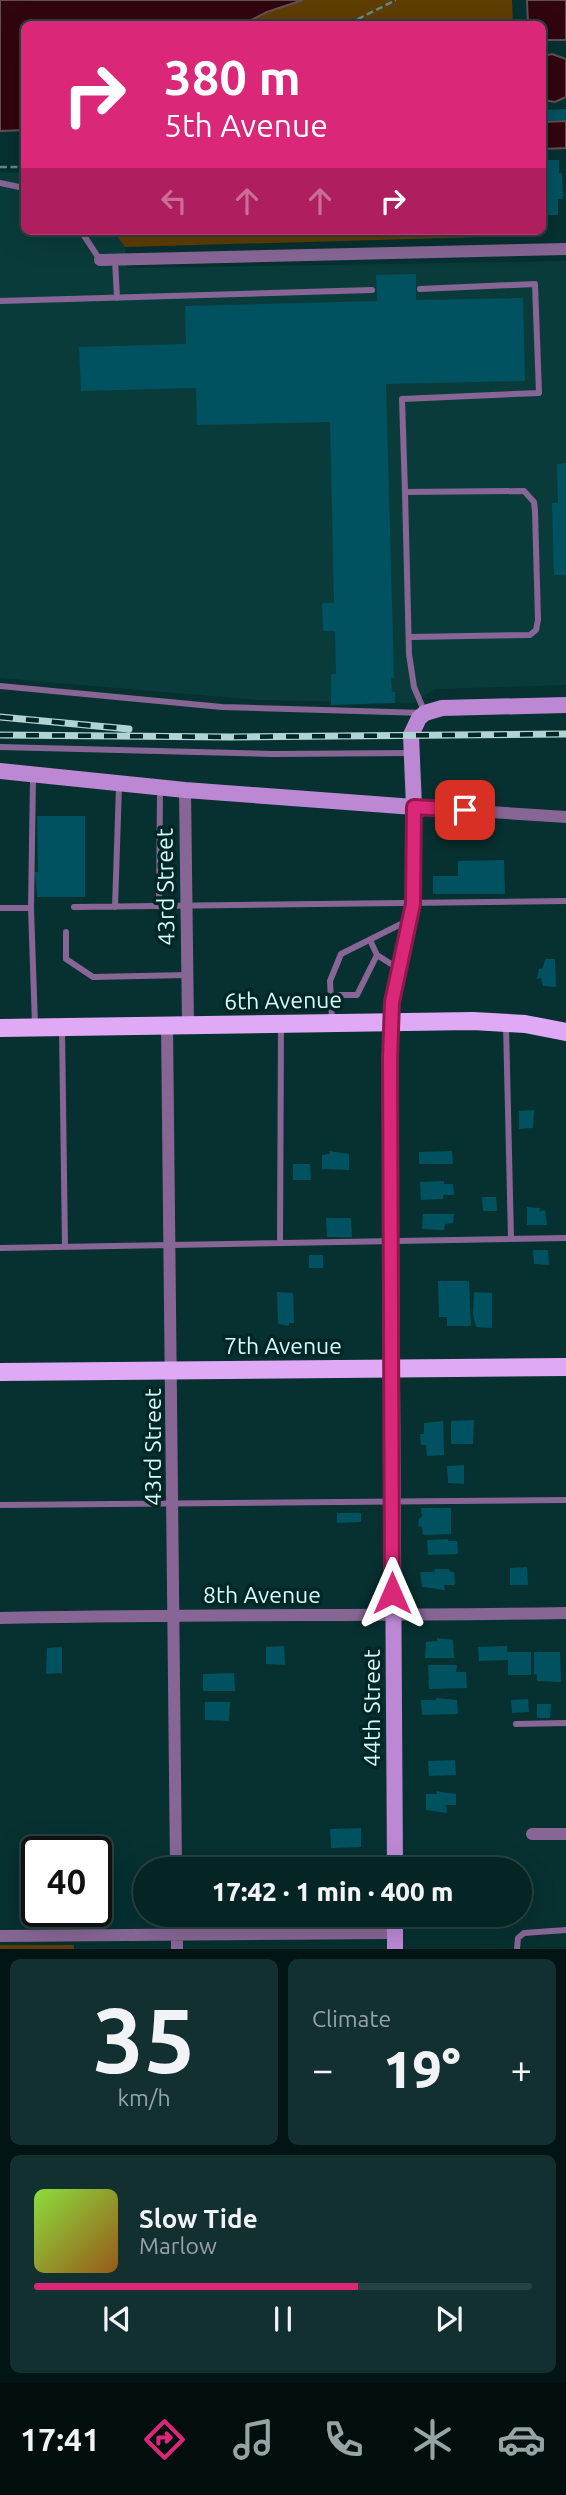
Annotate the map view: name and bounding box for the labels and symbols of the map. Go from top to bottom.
pin [435,780,495,840]
street label: 43rd Street [151,828,179,946]
street label: 6th Avenue [224,986,342,1014]
street label: 7th Avenue [224,1333,342,1358]
street label: 43rd Street [140,1388,165,1506]
position arrow [355,1556,429,1630]
street label: 8th Avenue [203,1582,321,1607]
street label: 44th Street [359,1649,384,1767]
speed limit sign: 40 [21,1836,112,1927]

